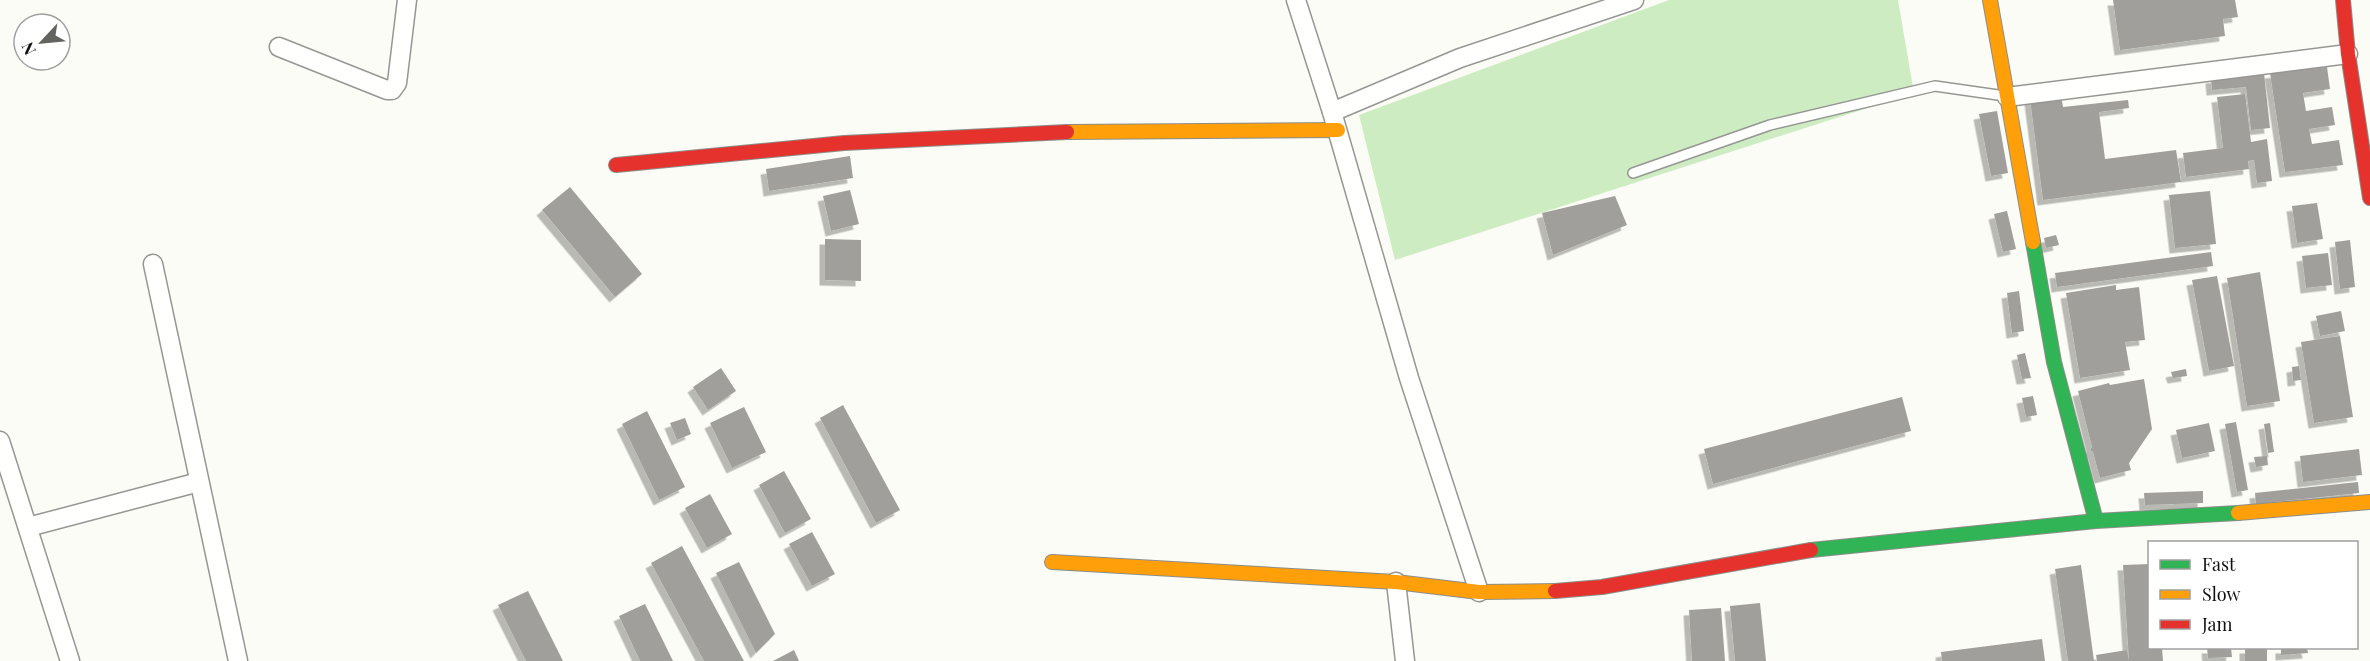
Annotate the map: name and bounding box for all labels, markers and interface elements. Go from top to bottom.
north arrow [12,12,72,72]
text: N [16,39,40,59]
legend [2148,541,2358,649]
text: Fast [2202,552,2236,576]
text: Slow [2202,582,2240,606]
text: Jam [2201,612,2232,636]

